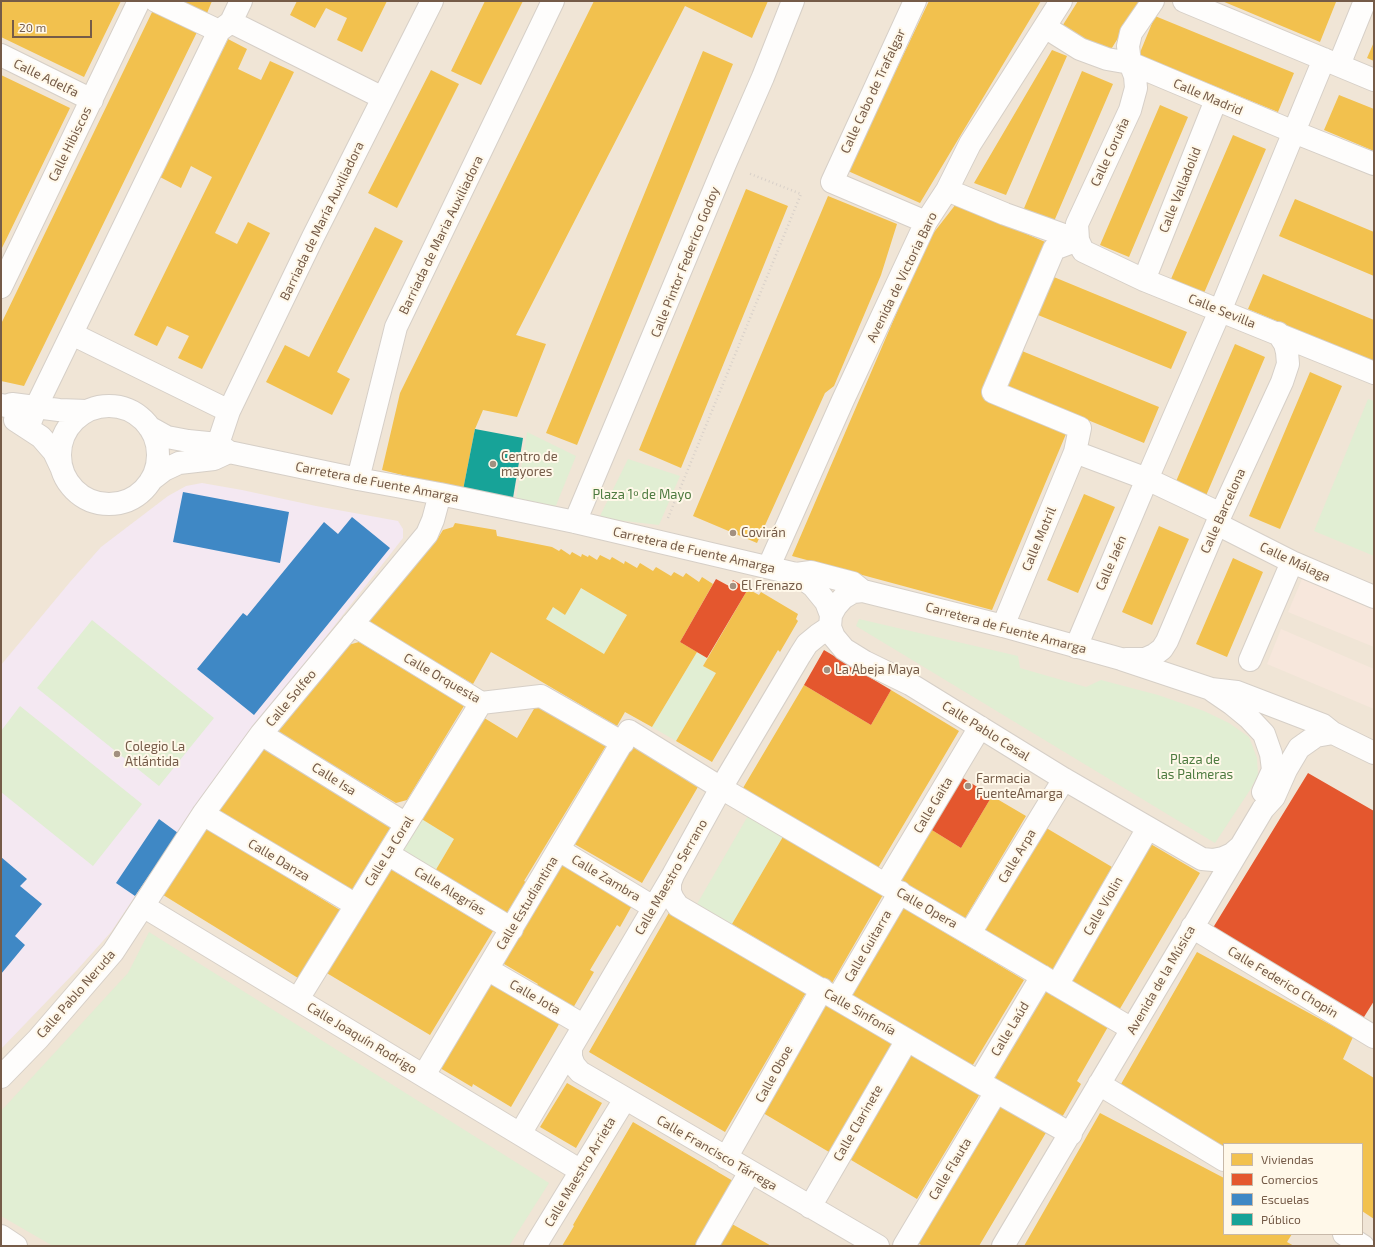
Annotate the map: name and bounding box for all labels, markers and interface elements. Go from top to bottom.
scale bar [14,12,94,38]
text: 20 m [19,20,46,34]
street label: Calle Cabo de Trafalgar [837,26,909,156]
street label: Calle Adelfa [11,56,81,100]
street label: Calle Madrid [1171,75,1245,119]
street label: Calle Hibiscos [45,104,95,184]
street label: Calle Coruña [1087,115,1133,189]
street label: Barriada de María Auxiliadora [277,139,367,303]
street label: Calle Valladolid [1156,145,1204,235]
street label: Barriada de Maria Auxiliadora [396,153,486,317]
street label: Calle Pintor Federico Godoy [648,184,722,340]
street label: Avenida de Victoria Baro [864,209,940,345]
street label: Calle Sevilla [1186,290,1258,332]
place label: Centro de mayores [501,449,558,480]
street label: Carretera de Fuente Amarga [294,459,460,505]
marker: Centro de mayores [488,459,498,469]
street label: Calle Barcelona [1197,466,1249,556]
park label: Plaza 1º de Mayo [592,487,692,503]
street label: Calle Motril [1019,505,1059,573]
street label: Carretera de Fuente Amarga [611,524,777,576]
place label: Covirán [741,525,786,541]
marker: Covirán [728,528,738,538]
street label: Calle Jaén [1092,533,1130,593]
street label: Calle Málaga [1257,539,1333,585]
place label: El Frenazo [741,578,803,594]
marker: El Frenazo [728,581,738,591]
street label: Carretera de Fuente Amarga [924,599,1088,657]
street label: Calle Orquesta [401,650,483,706]
place label: La Abeja Maya [835,662,920,678]
marker: La Abeja Maya [822,665,832,675]
street label: Calle Solfeo [263,666,319,730]
street label: Calle Pablo Casal [939,698,1033,764]
place label: Colegio La Atlántida [125,739,185,770]
marker: Colegio La Atlántida [112,749,122,759]
park label: Plaza de las Palmeras [1157,752,1233,783]
street label: Calle Isa [309,759,359,799]
place label: Farmacia FuenteAmarga [976,771,1063,802]
street label: Calle Gaita [910,774,956,836]
marker: Farmacia FuenteAmarga [963,781,973,791]
street label: Calle La Coral [361,813,417,889]
street label: Calle Maestro Serrano [631,816,711,938]
street label: Calle Arpa [995,826,1039,886]
street label: Calle Danza [245,835,313,885]
street label: Calle Zambra [569,851,643,905]
street label: Calle Estudiantina [493,853,561,953]
street label: Calle Alegrías [411,864,489,918]
street label: Calle Violin [1080,874,1126,938]
street label: Calle Opera [894,884,960,932]
street label: Calle Guitarra [841,907,895,985]
street label: Avenida de la Música [1123,923,1199,1037]
street label: Calle Federico Chopin [1225,943,1341,1021]
street label: Calle Pablo Neruda [33,947,119,1041]
street label: Calle Jota [507,976,563,1018]
street label: Calle Sinfonía [821,985,899,1039]
street label: Calle Joaquín Rodrigo [304,999,420,1077]
street label: Calle Laúd [988,999,1032,1059]
street label: Calle Oboe [752,1043,796,1105]
street label: Calle Clarinete [830,1082,886,1164]
street label: Calle Francisco Tárrega [654,1112,780,1194]
street label: Calle Maestro Arrieta [541,1114,619,1230]
street label: Calle Flauta [925,1135,975,1203]
legend [1223,1143,1363,1235]
text: Viviendas [1261,1152,1314,1166]
text: Comercios [1261,1172,1318,1186]
text: Escuelas [1261,1192,1309,1206]
text: Público [1261,1212,1301,1226]

